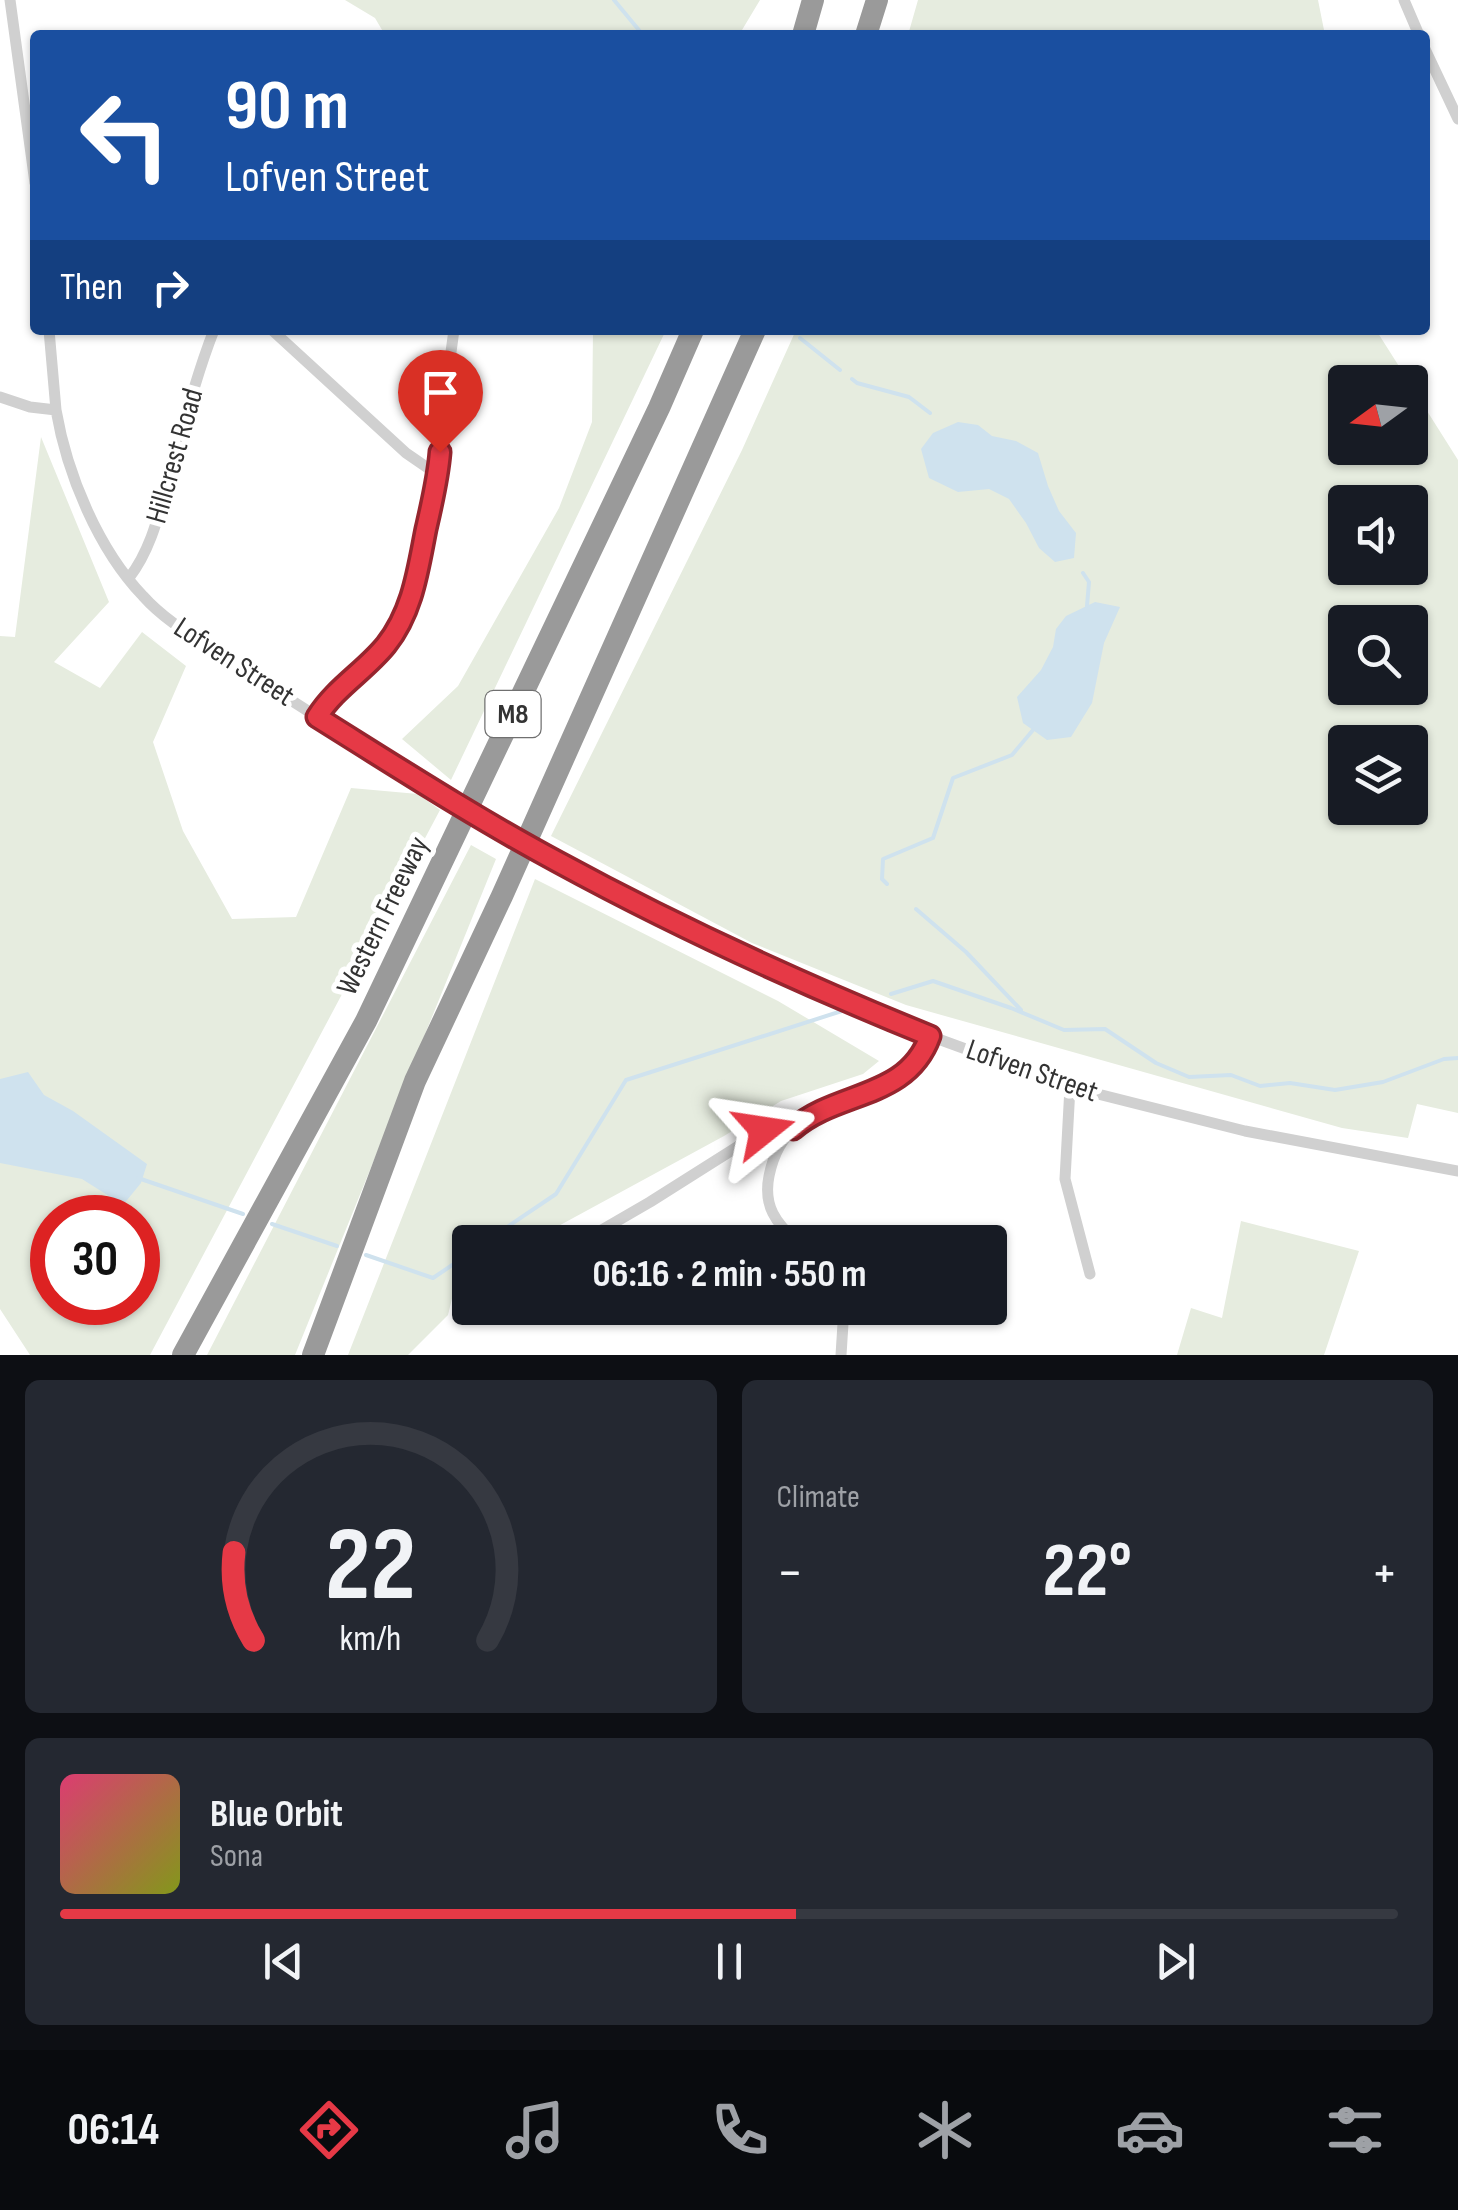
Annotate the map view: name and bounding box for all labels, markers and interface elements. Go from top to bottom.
text: 90 m [225,65,349,149]
icon: left [60,70,190,200]
text: Lofven Street [225,150,430,205]
icon: right [143,260,198,315]
text: Then [60,265,123,310]
pin [398,350,483,453]
icon: arrive [413,365,468,420]
north arrow [1328,365,1428,465]
map controls [1328,365,1428,825]
street label: Hillcrest Road [139,384,211,528]
button: sound [1328,485,1428,585]
button: search [1328,605,1428,705]
street label: Lofven Street [167,610,301,714]
road number: M8 [486,691,540,737]
button: layers [1328,725,1428,825]
street label: Western Freeway [329,830,437,1001]
street label: Lofven Street [962,1032,1102,1110]
position arrow [712,1078,816,1182]
speed limit sign: 30 [30,1195,160,1325]
text: 06:16 · 2 min · 550 m [592,1252,867,1297]
text: Climate [777,1478,860,1517]
text: 22 [325,1504,416,1629]
text: 22° [1043,1527,1132,1618]
text: − [777,1540,803,1607]
text: + [1371,1540,1398,1607]
text: km/h [340,1618,402,1661]
text: Blue Orbit [210,1792,343,1837]
text: Sona [210,1837,263,1876]
icon: previous [256,1934,311,1989]
icon: pause [702,1934,757,1989]
icon: next [1148,1934,1203,1989]
icon: directions [294,2095,364,2165]
icon: music [500,2095,570,2165]
icon: phone [705,2095,775,2165]
icon: climate [910,2095,980,2165]
icon: car [1115,2095,1185,2165]
icon: filters [1320,2095,1390,2165]
text: 06:14 [68,2103,159,2158]

